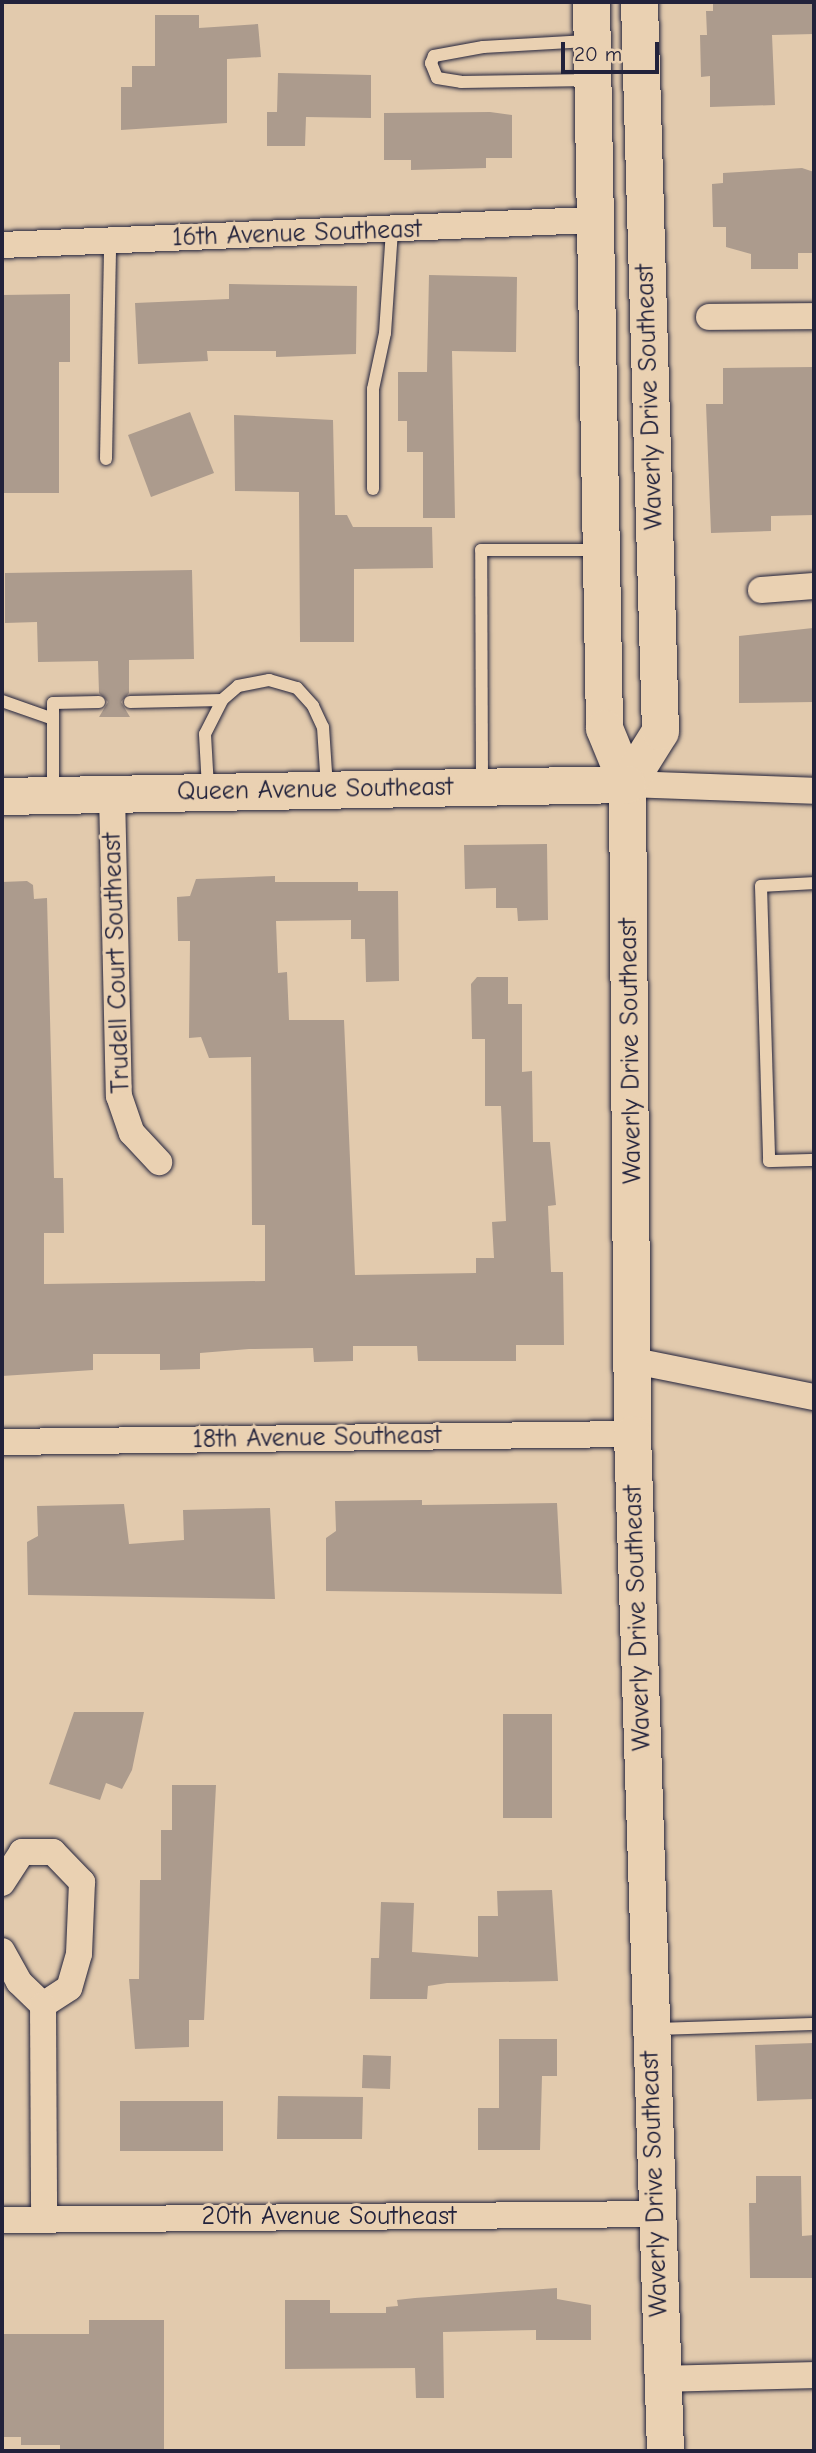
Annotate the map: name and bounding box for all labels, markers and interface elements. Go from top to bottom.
scale bar [564,28,662,72]
text: 20 m [574,42,622,66]
street label: 16th Avenue Southeast [172,214,422,254]
street label: Waverly Drive Southeast [630,264,670,530]
street label: Queen Avenue Southeast [177,772,453,808]
street label: Trudell Court Southeast [97,832,137,1094]
street label: Waverly Drive Southeast [613,918,649,1184]
street label: 18th Avenue Southeast [192,1420,442,1456]
street label: Waverly Drive Southeast [618,1485,658,1751]
street label: Waverly Drive Southeast [635,2051,675,2317]
street label: 20th Avenue Southeast [202,2201,456,2233]

